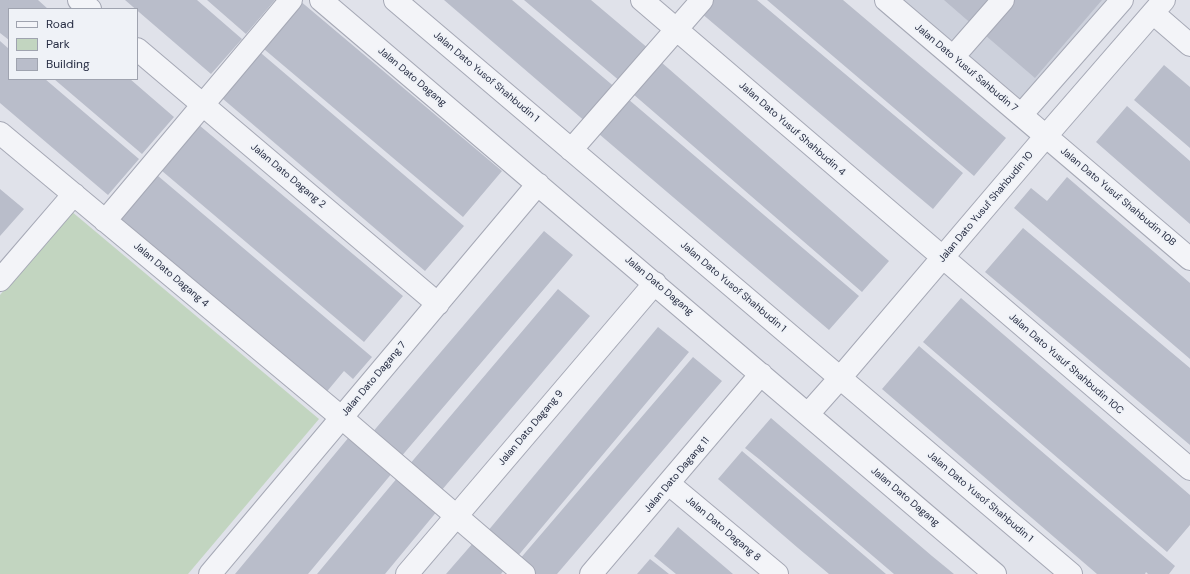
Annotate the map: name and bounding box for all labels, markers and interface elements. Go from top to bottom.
legend [8,8,138,80]
text: Road [46,16,74,32]
street label: Jalan Dato Yusuf Sahbudin 7 [912,21,1020,115]
street label: Jalan Dato Yusof Shahbudin 1 [431,29,541,125]
text: Park [46,36,70,52]
street label: Jalan Dato Dagang [375,45,449,109]
text: Building [46,56,90,72]
street label: Jalan Dato Yusuf Shahbudin 4 [736,80,848,178]
street label: Jalan Dato Dagang 2 [248,141,328,211]
street label: Jalan Dato Yusuf Shahbudin 10B [1058,145,1178,249]
street label: Jalan Dato Yusuf Shahbudin 10 [936,149,1036,265]
street label: Jalan Dato Yusof Shahbudin 1 [678,239,788,335]
street label: Jalan Dato Dagang 4 [131,240,211,310]
street label: Jalan Dato Dagang [622,254,696,318]
street label: Jalan Dato Yusuf Shahbudin 10C [1006,311,1126,417]
street label: Jalan Dato Dagang 7 [339,339,409,419]
street label: Jalan Dato Dagang 9 [496,388,566,468]
street label: Jalan Dato Dagang 11 [642,435,712,515]
street label: Jalan Dato Yusof Shahbudin 1 [925,449,1035,545]
street label: Jalan Dato Dagang [868,465,942,529]
street label: Jalan Dato Dagang 8 [683,494,763,564]

